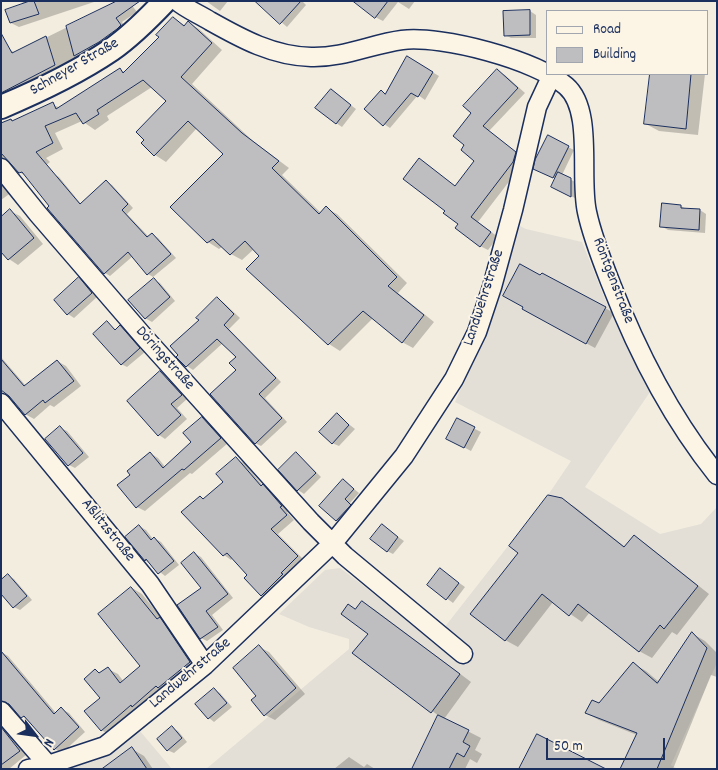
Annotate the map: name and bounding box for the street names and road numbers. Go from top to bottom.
street label: Schneyer Straße [27,35,123,101]
street label: Röntgenstraße [587,235,637,327]
street label: Landwehrstraße [460,247,510,349]
street label: Döringstraße [130,323,198,395]
street label: Aßlitzstraße [76,496,138,566]
street label: Landwehrstraße [146,634,236,714]

